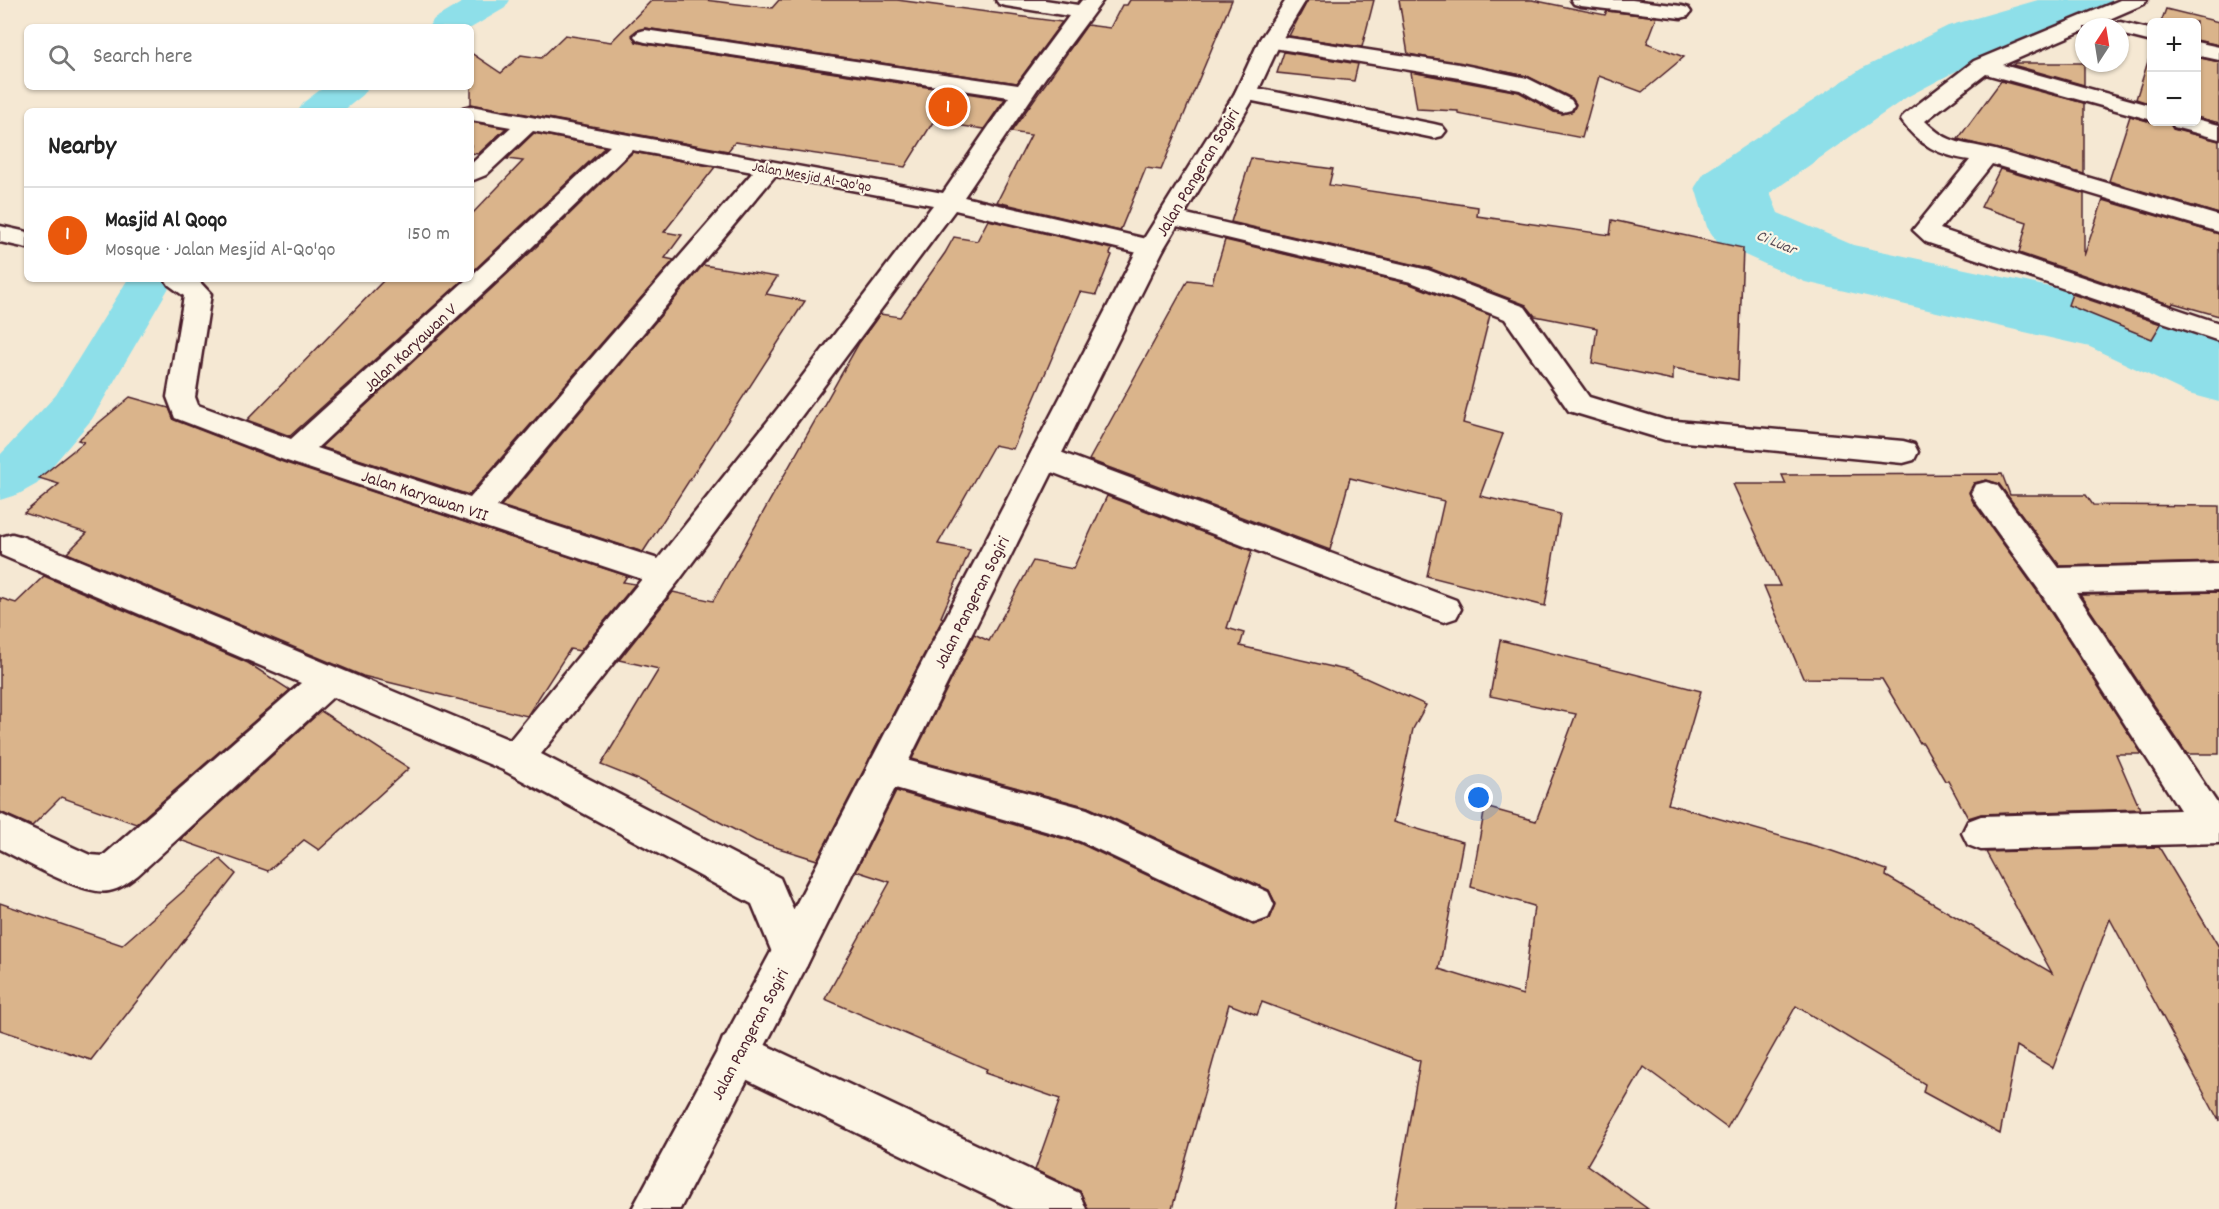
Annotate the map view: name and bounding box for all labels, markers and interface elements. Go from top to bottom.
north arrow [2075,18,2129,72]
map controls [2147,18,2201,126]
button: + [2147,18,2201,72]
search box [24,24,474,90]
icon: search [45,41,78,74]
text: Search here [93,42,192,73]
button: − [2147,72,2201,126]
pin: 1 [928,84,968,130]
street label: Jalan Pangeran Sogiri [1151,104,1247,242]
text: Nearby [48,129,116,166]
street label: Jalan Mesjid Al-Qo'qo [750,157,873,199]
text: Masjid Al Qoqo [105,206,227,237]
text: 1 [65,221,70,249]
text: 150 m [407,221,450,249]
water label: Ci Luar [1752,225,1801,263]
text: Mosque · Jalan Mesjid Al-Qo'qo [105,237,335,265]
street label: Jalan Karyawan V [359,298,465,399]
street label: Jalan Karyawan VII [358,465,491,530]
street label: Jalan Pangeran Sogiri [929,533,1017,674]
your location [1464,783,1493,812]
street label: Jalan Pangeran Sogiri [706,965,796,1105]

